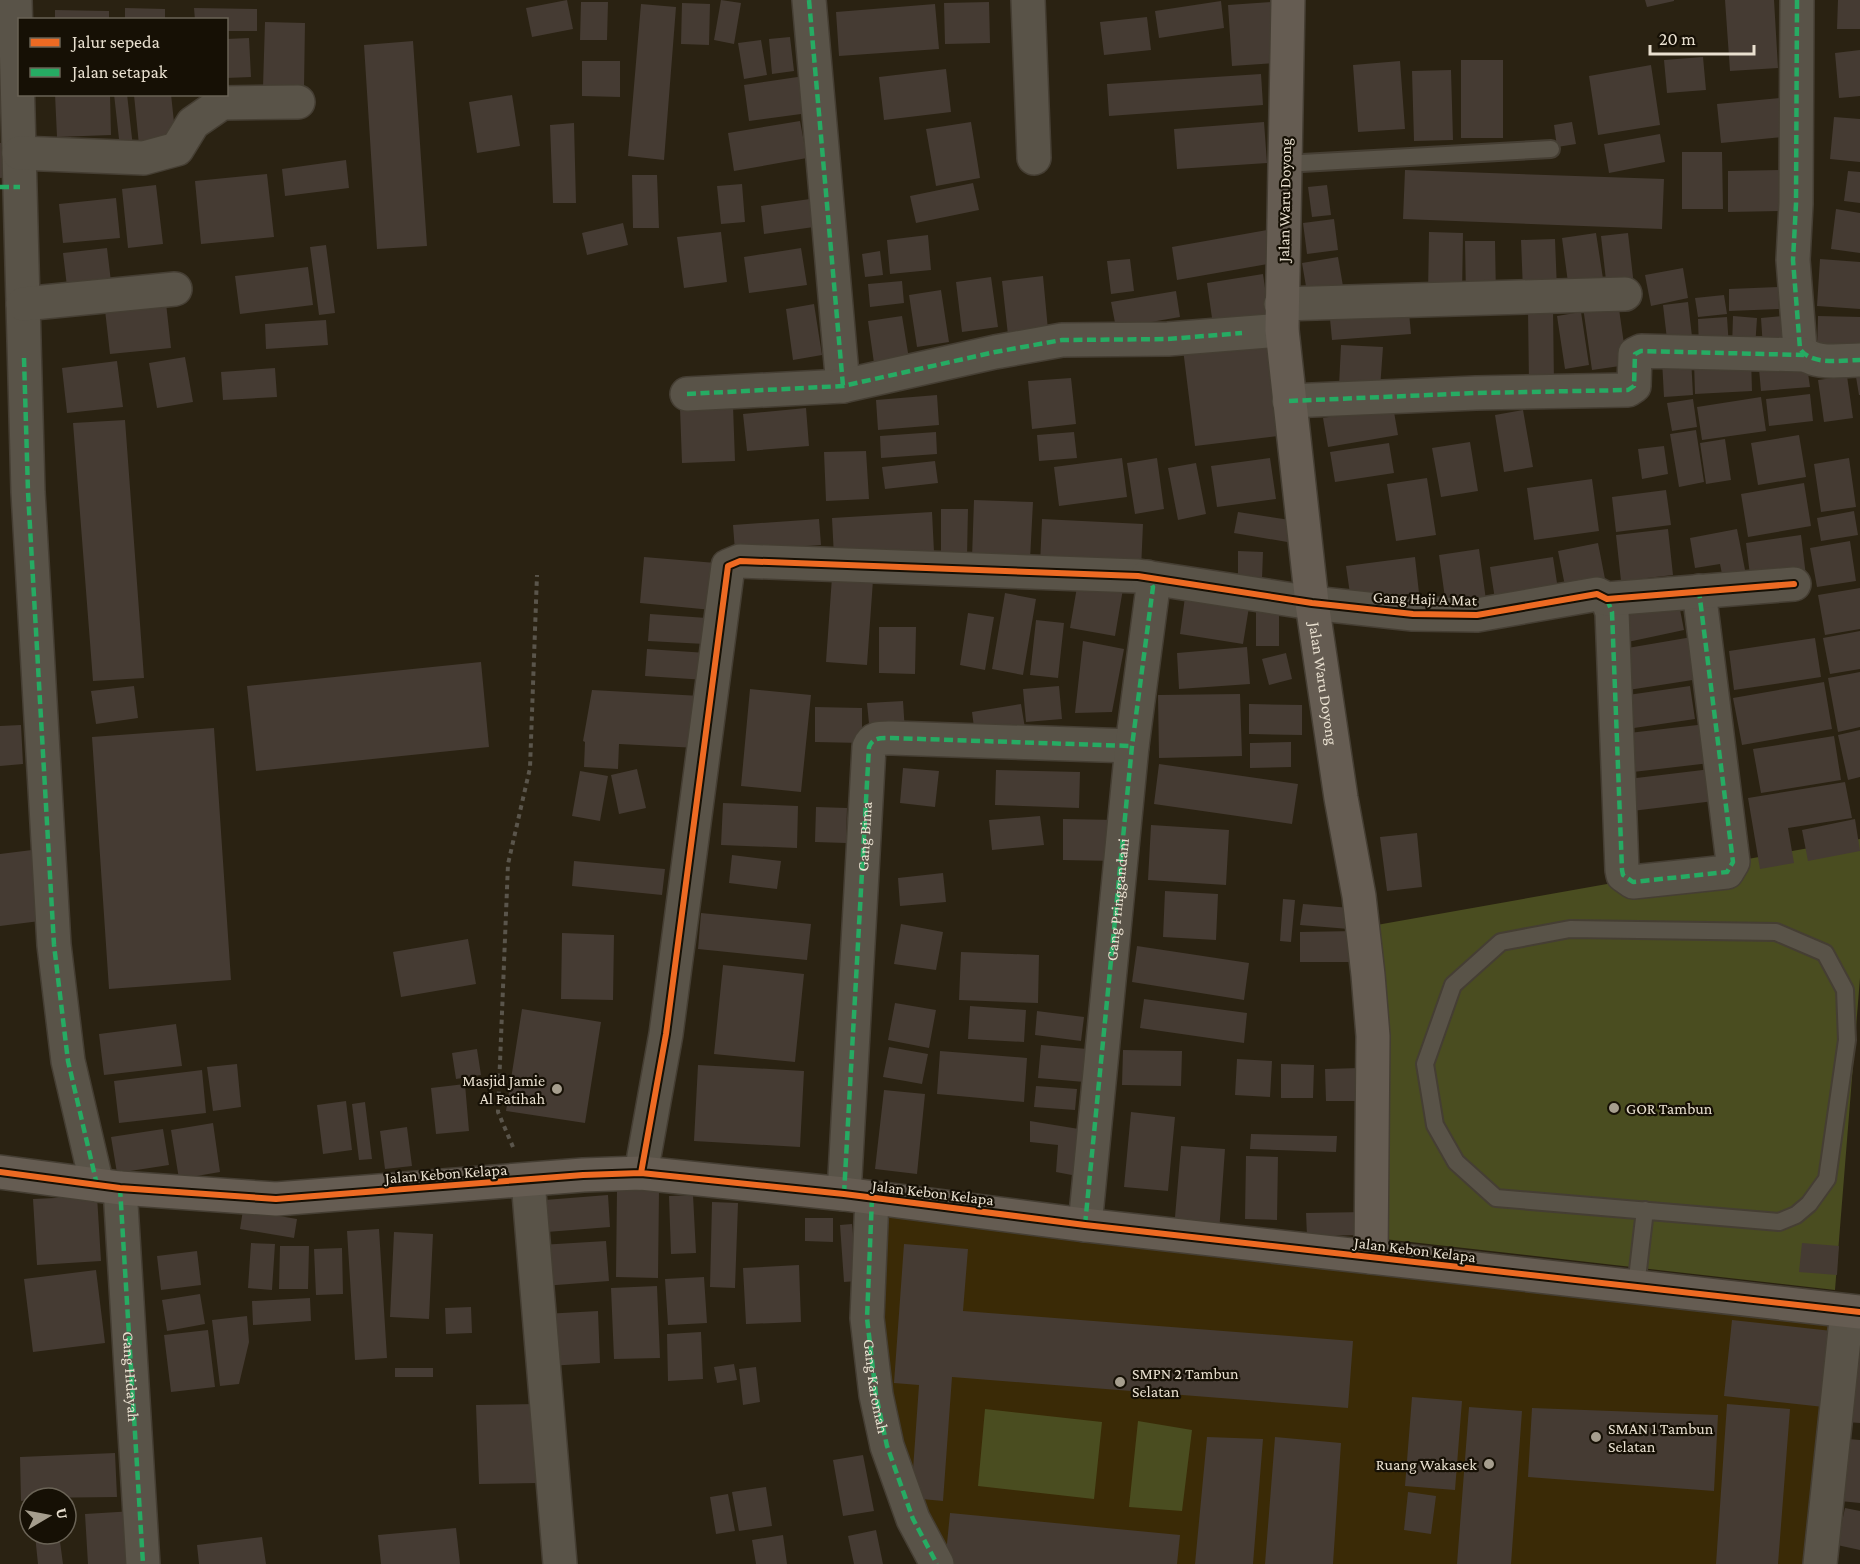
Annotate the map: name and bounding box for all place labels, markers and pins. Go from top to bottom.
place label: Masjid Jamie Al Fatihah [462,1072,545,1107]
marker: Masjid Jamie Al Fatihah [550,1082,564,1096]
place label: GOR Tambun [1626,1100,1713,1117]
marker: GOR Tambun [1607,1101,1621,1115]
place label: SMPN 2 Tambun Selatan [1132,1365,1239,1400]
marker: SMPN 2 Tambun Selatan [1113,1375,1127,1389]
place label: SMAN 1 Tambun Selatan [1608,1420,1714,1455]
marker: SMAN 1 Tambun Selatan [1589,1430,1603,1444]
place label: Ruang Wakasek [1376,1456,1477,1474]
marker: Ruang Wakasek [1482,1457,1496,1471]

